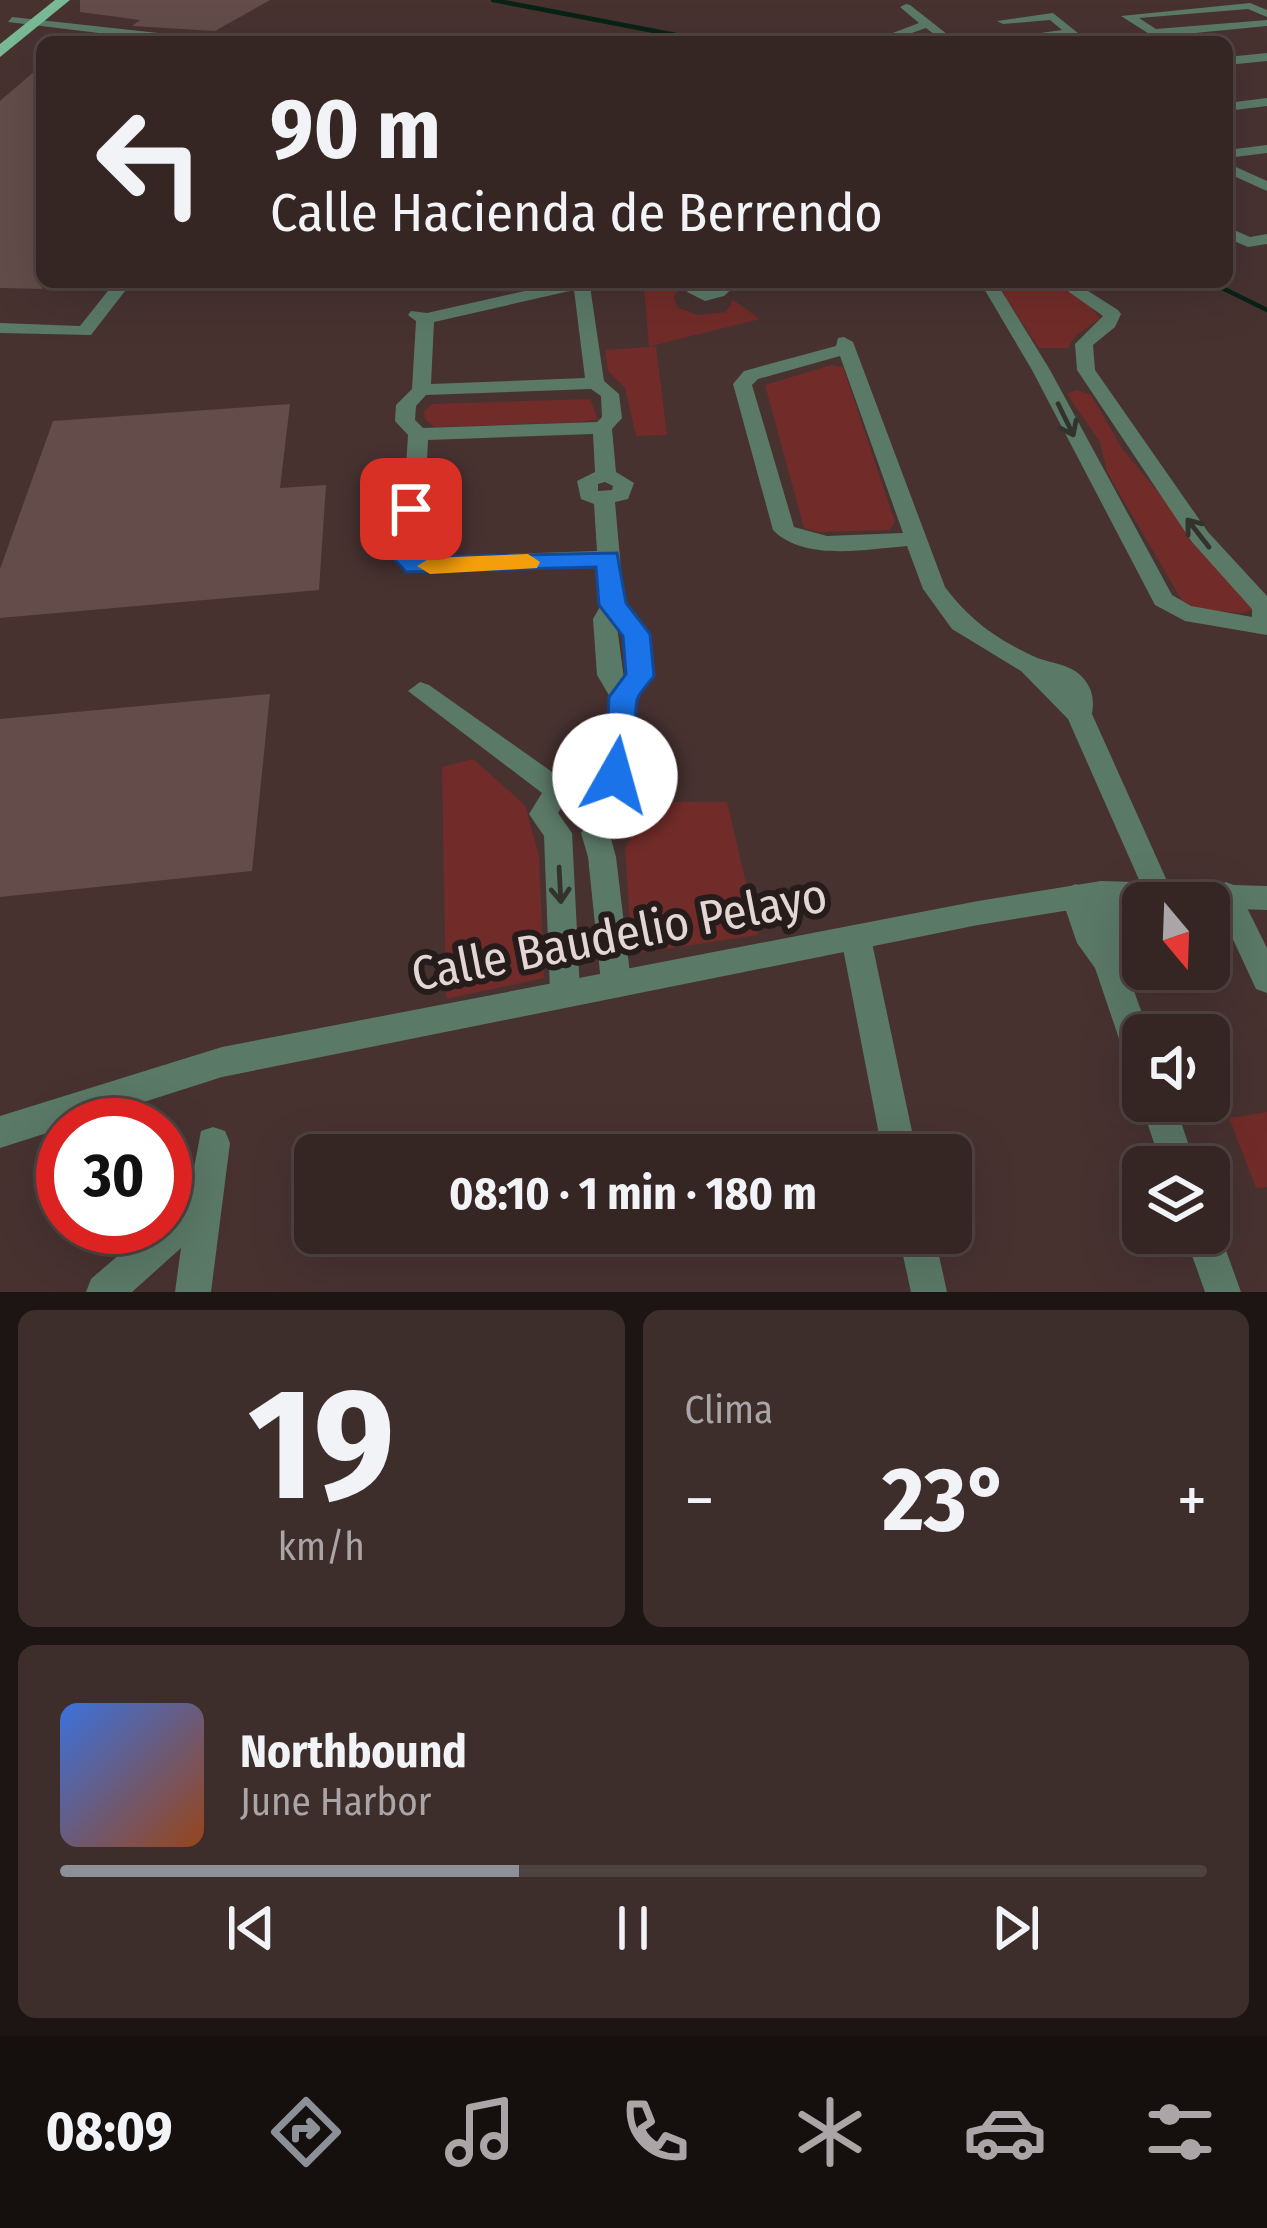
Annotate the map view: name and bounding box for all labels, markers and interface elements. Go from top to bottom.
text: 90 m [270,79,441,180]
icon: left [72,84,228,240]
text: Calle Hacienda de Berrendo [270,181,883,245]
one-way arrow [1056,402,1079,438]
pin [360,458,462,560]
icon: arrive [378,476,444,542]
one-way arrow [1185,518,1212,549]
position arrow [552,713,678,839]
one-way arrow [549,865,572,904]
street label: Calle Baudelio Pelayo [407,866,832,1004]
north arrow [1122,882,1230,990]
map controls [1122,882,1230,1254]
button: sound [1122,1014,1230,1122]
speed limit sign: 30 [36,1098,192,1254]
button: layers [1122,1146,1230,1254]
text: 08:10 · 1 min · 180 m [449,1167,817,1221]
text: 19 [248,1352,395,1539]
text: Clima [685,1387,773,1433]
text: 23° [882,1446,1009,1554]
text: − [685,1461,714,1540]
text: + [1177,1461,1207,1540]
text: km/h [278,1524,365,1570]
text: Northbound [240,1725,467,1779]
text: June Harbor [240,1779,431,1825]
icon: previous [218,1895,284,1961]
icon: pause [600,1895,666,1961]
icon: next [983,1895,1049,1961]
icon: directions [264,2090,348,2174]
icon: music [438,2090,522,2174]
icon: phone [613,2090,697,2174]
icon: climate [788,2090,872,2174]
icon: car [963,2090,1047,2174]
icon: filters [1138,2090,1222,2174]
text: 08:09 [45,2100,173,2164]

